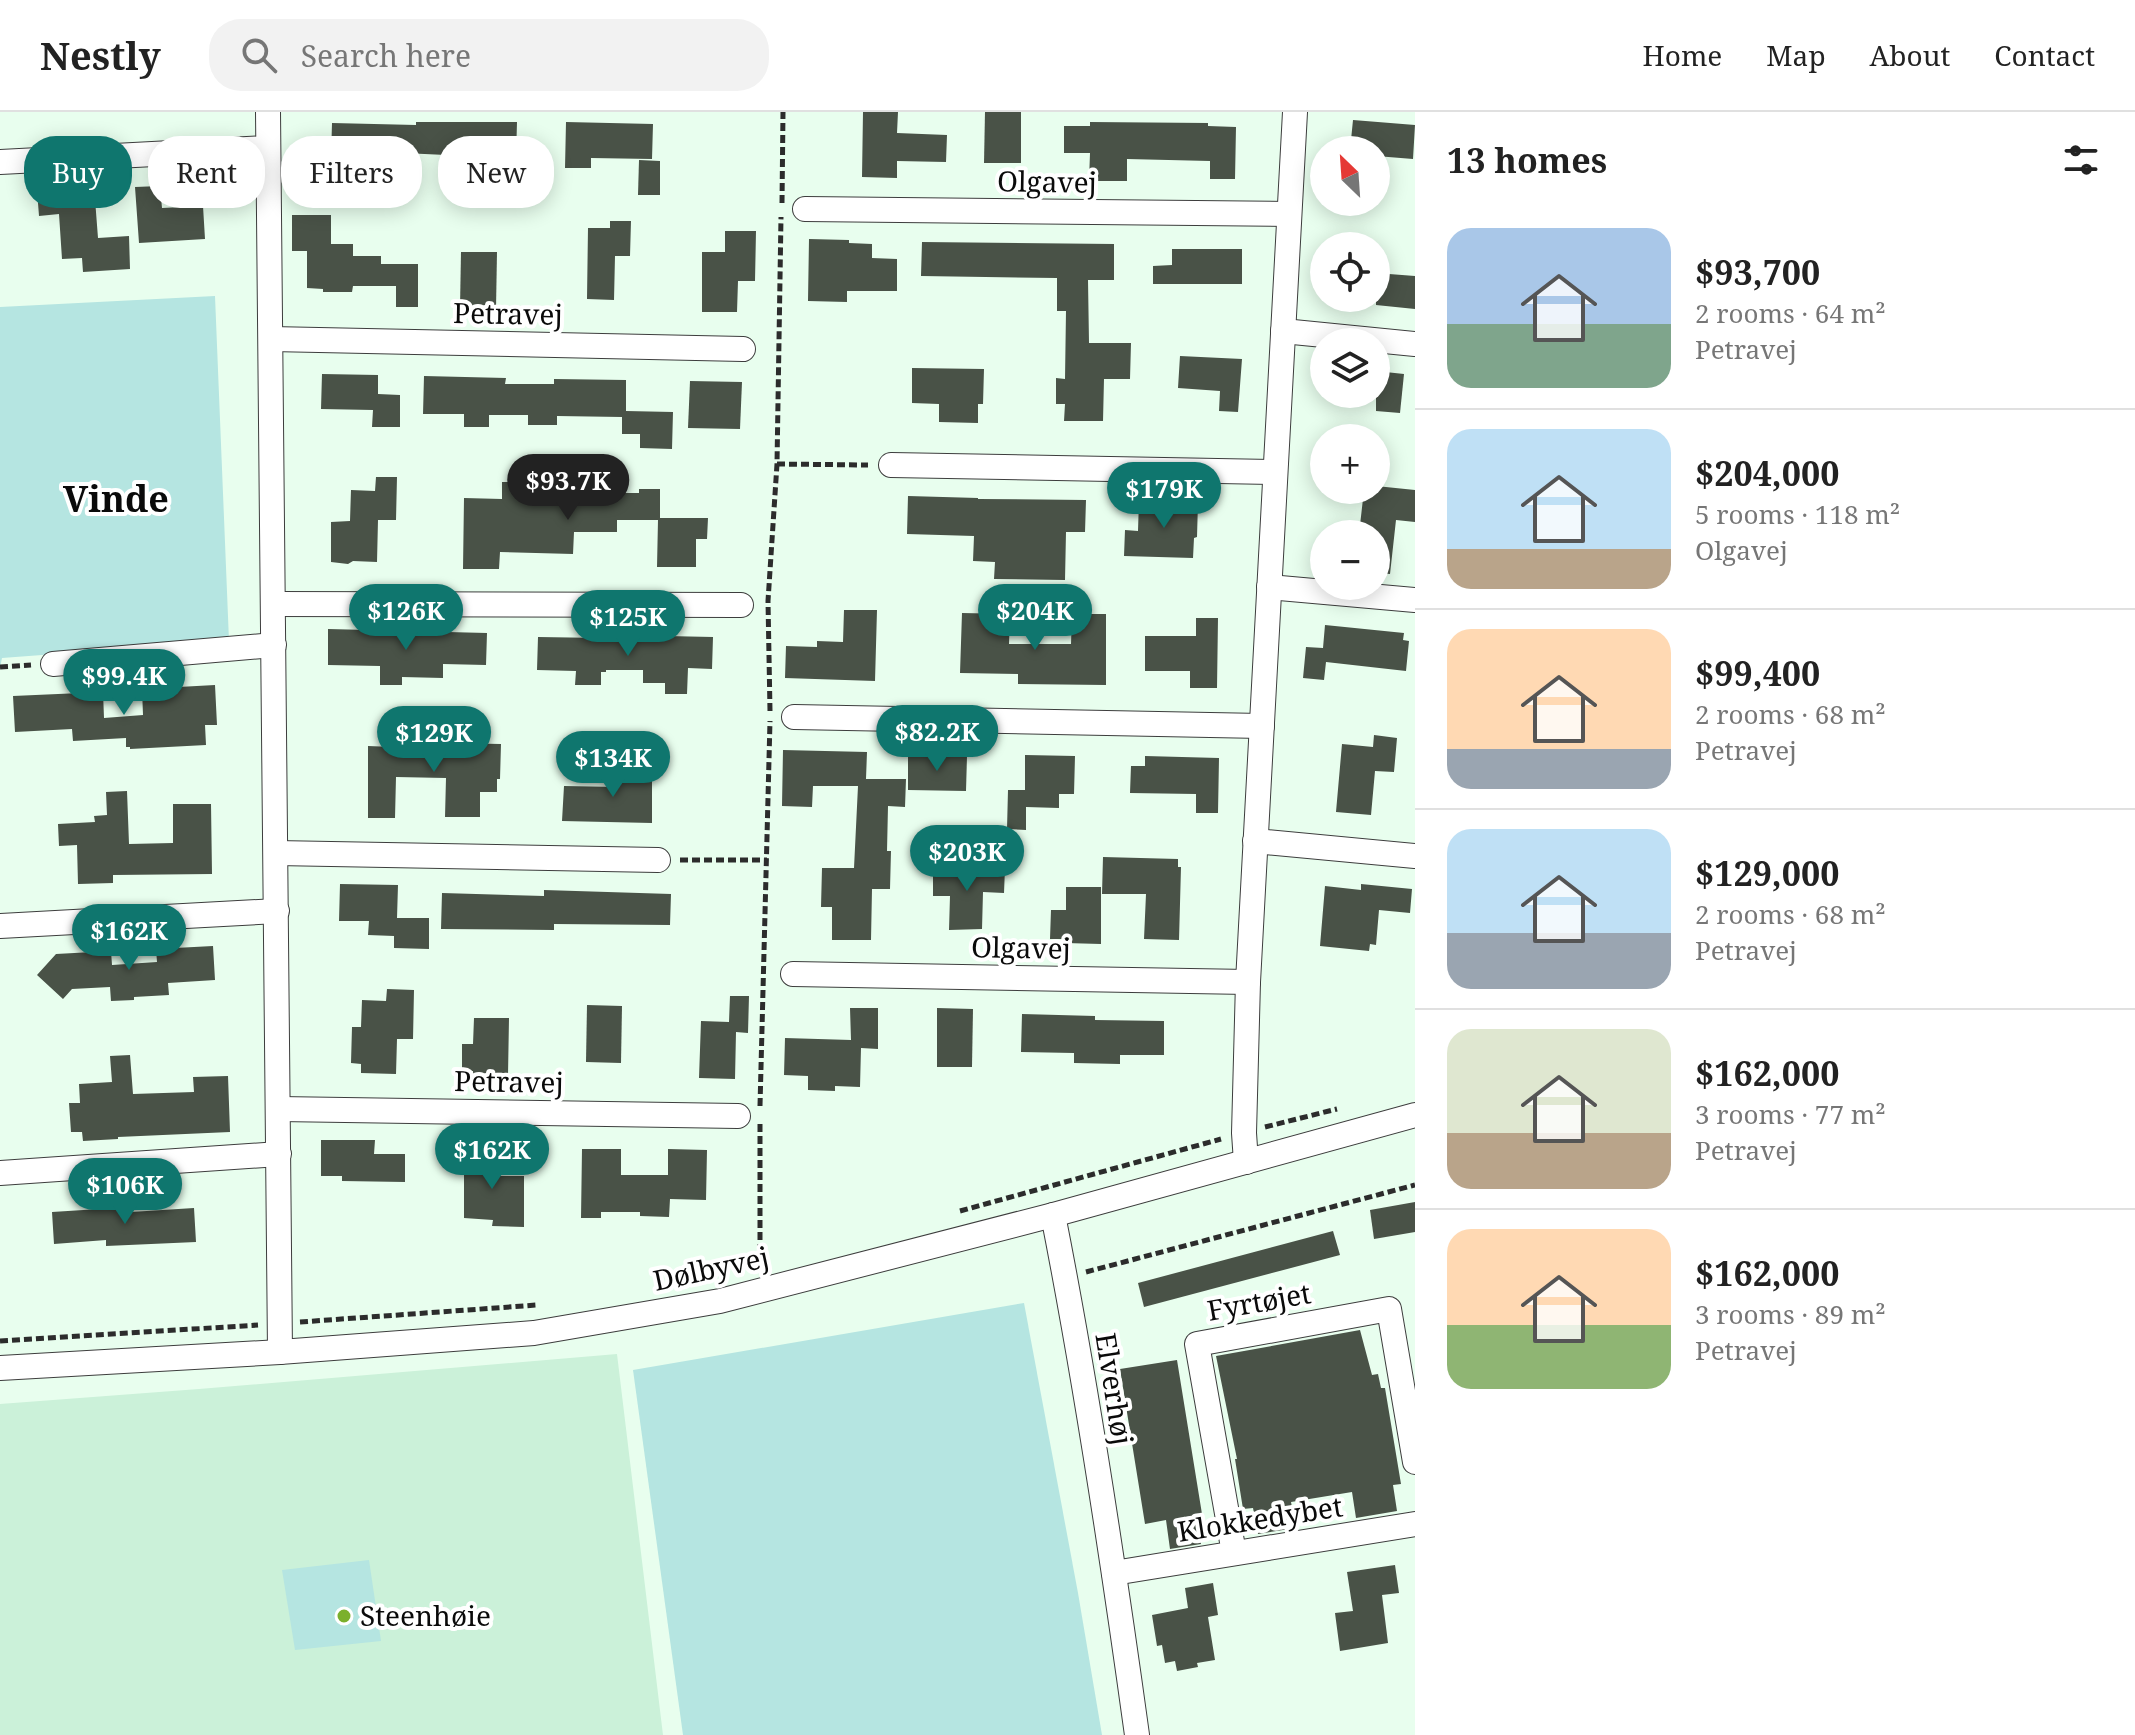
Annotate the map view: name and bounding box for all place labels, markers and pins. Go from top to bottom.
pin: $93.7K [503,454,633,522]
pin: $179K [1108,462,1220,530]
pin: $126K [350,584,462,652]
pin: $204K [979,584,1091,652]
pin: $125K [572,590,684,658]
pin: $99.4K [59,649,189,717]
pin: $82.2K [872,705,1002,773]
pin: $129K [378,706,490,774]
pin: $134K [557,731,669,799]
pin: $203K [911,825,1023,893]
pin: $162K [73,904,185,972]
pin: $162K [436,1123,548,1191]
pin: $106K [69,1158,181,1226]
place label: Steenhøie [360,1596,491,1634]
marker: Steenhøie [335,1607,353,1625]

